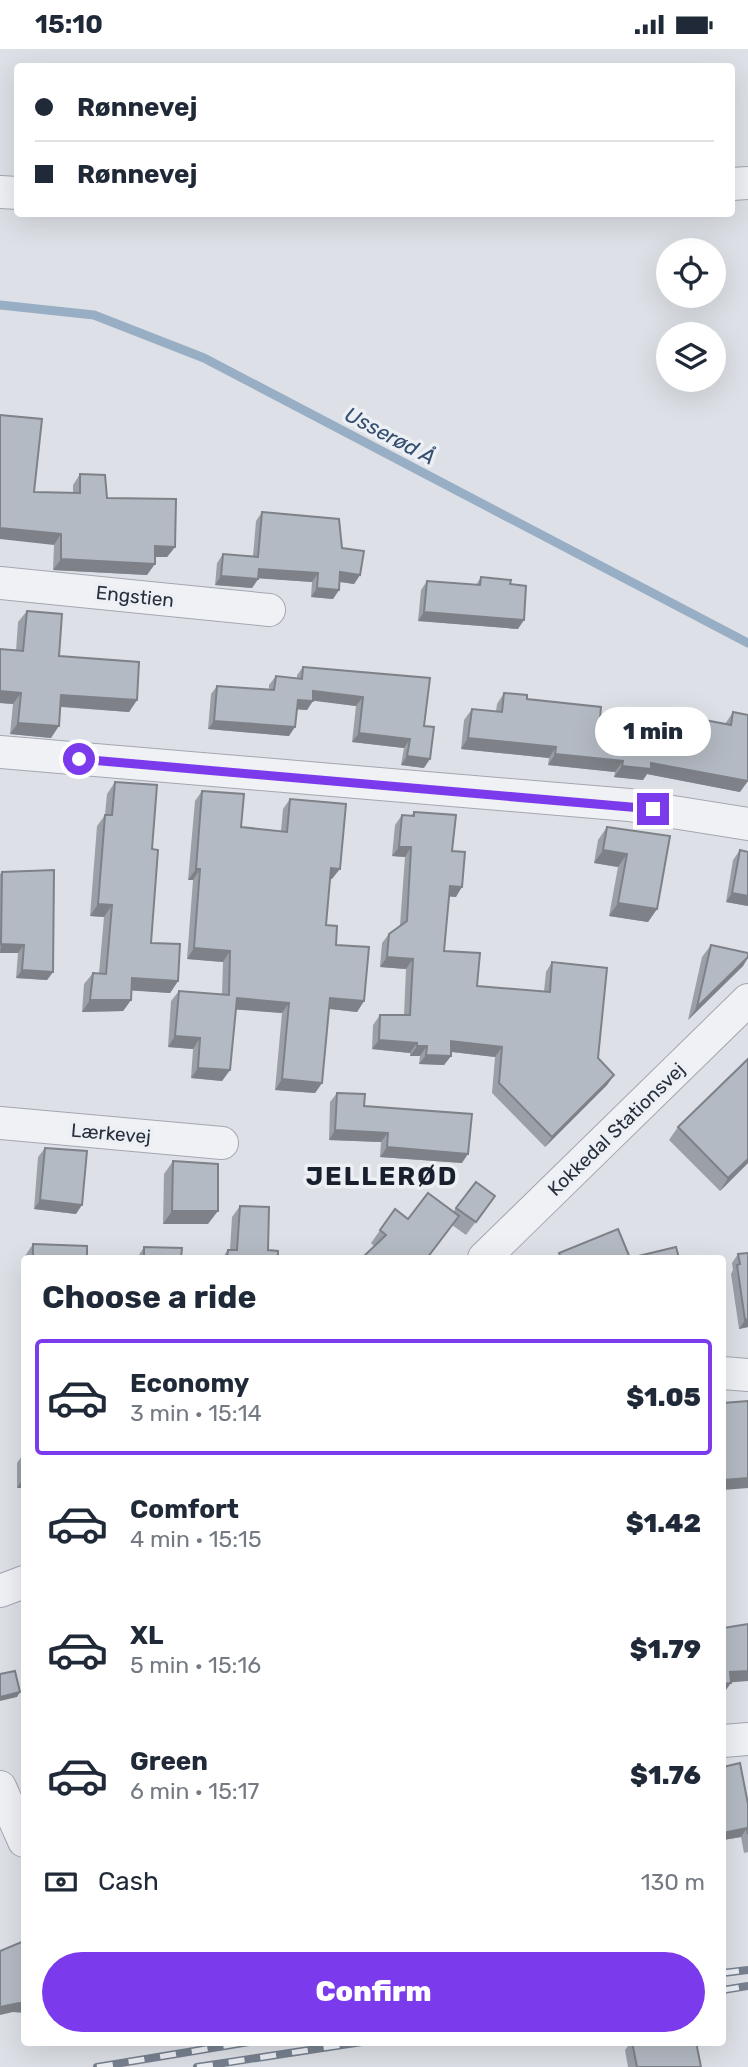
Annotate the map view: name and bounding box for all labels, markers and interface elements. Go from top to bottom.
text: 15:10 [35,9,103,40]
text: Rønnevej [77,92,197,123]
text: Rønnevej [77,159,197,190]
map controls [656,238,726,392]
button: locate [656,238,726,308]
button: layers [656,322,726,392]
water label: Usserød Å [341,401,440,470]
street label: Engstien [95,581,175,612]
callout: 1 min [595,707,711,757]
text: 1 min [623,717,683,745]
route start [63,743,95,775]
route end [637,793,669,825]
street label: Kokkedal Stationsvej [543,1058,690,1201]
street label: Lærkevej [70,1119,152,1148]
district label: JELLERØD [306,1161,458,1192]
text: Choose a ride [42,1278,256,1316]
icon: car [46,1366,109,1429]
text: Economy [130,1368,249,1399]
text: $1.05 [626,1382,701,1413]
text: 3 min · 15:14 [130,1399,262,1427]
icon: car [46,1492,109,1555]
text: Comfort [130,1494,239,1525]
text: $1.42 [626,1508,701,1539]
text: 4 min · 15:15 [130,1525,262,1553]
icon: car [46,1618,109,1681]
text: XL [130,1620,163,1651]
text: $1.79 [630,1634,701,1665]
text: 5 min · 15:16 [130,1651,261,1679]
icon: car [46,1744,109,1807]
text: Green [130,1746,208,1777]
text: $1.76 [630,1760,701,1791]
text: 6 min · 15:17 [130,1777,259,1805]
icon: cash [42,1863,80,1901]
text: Cash [98,1866,159,1897]
text: 130 m [641,1868,705,1896]
button: Confirm [42,1952,705,2032]

